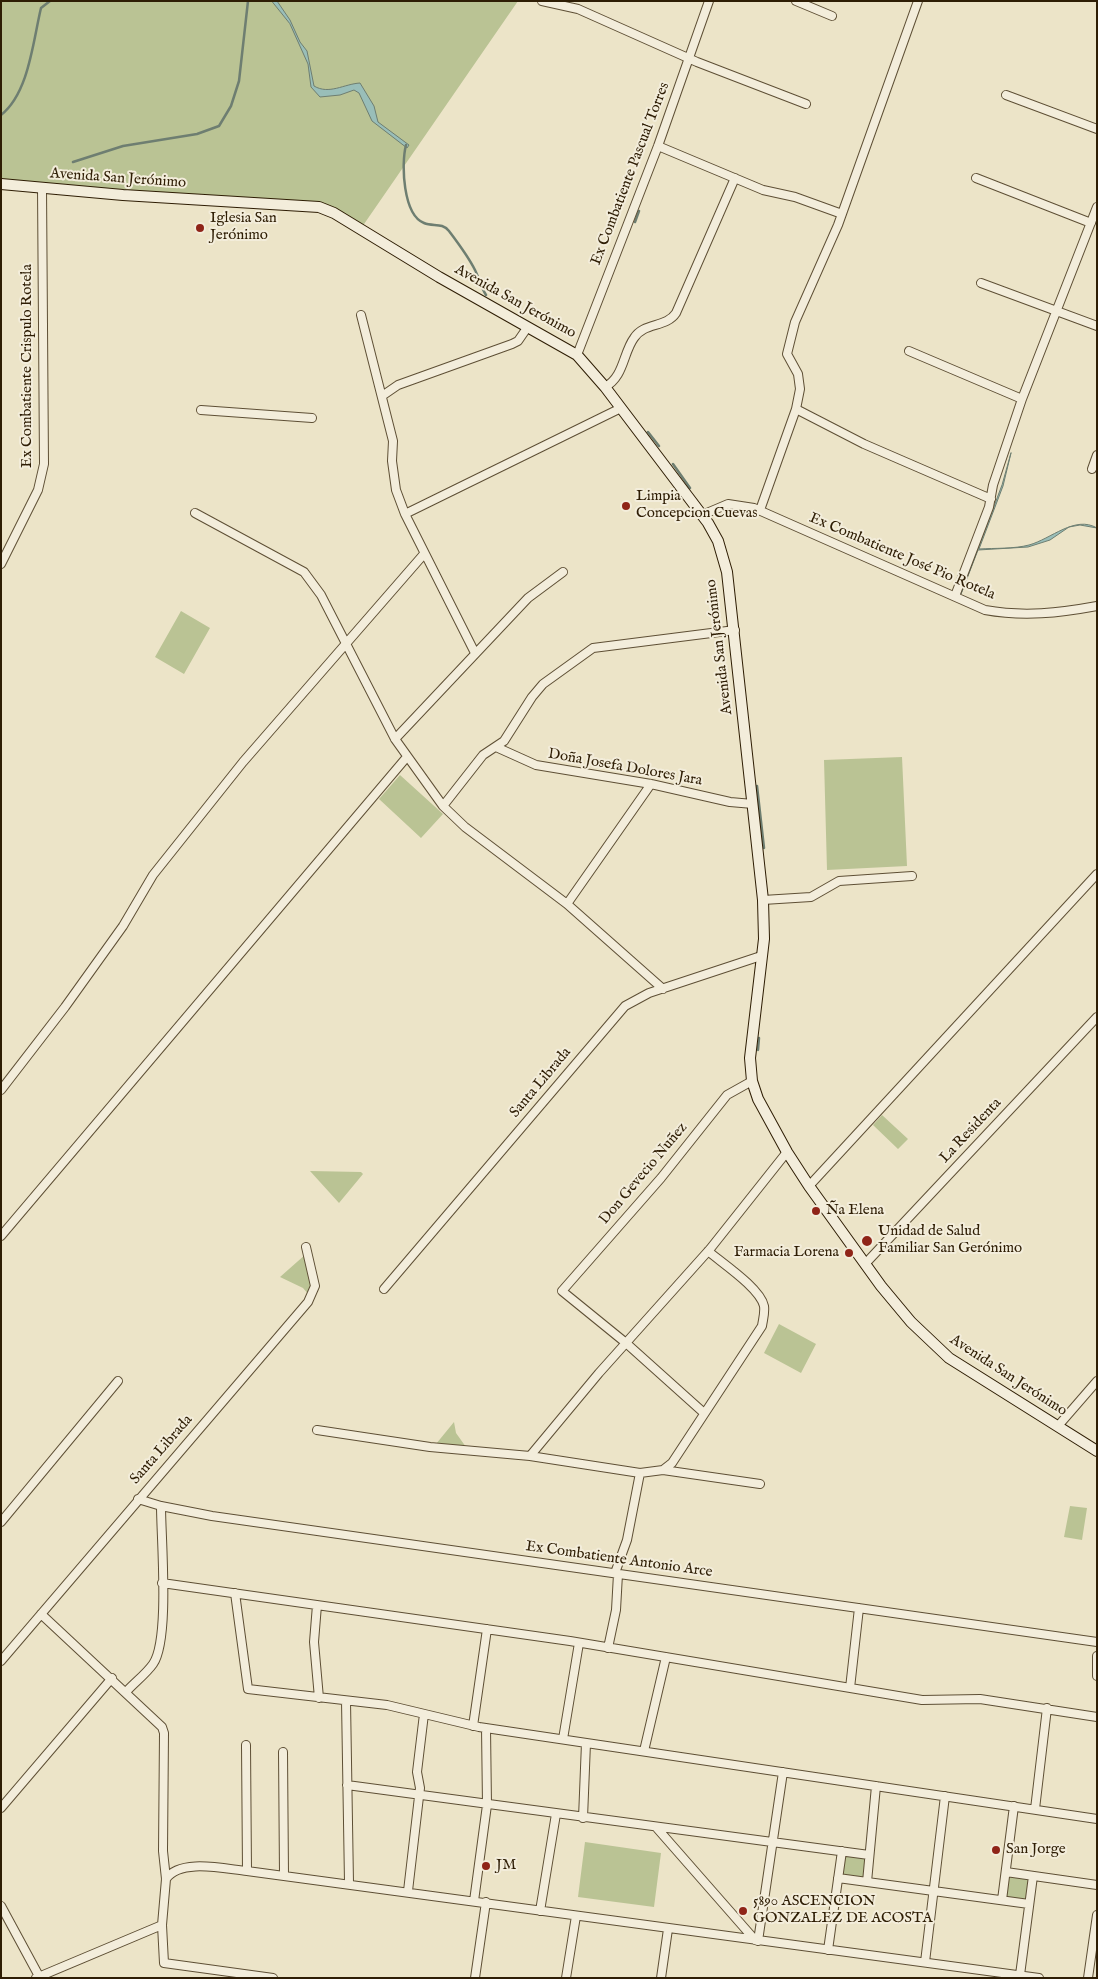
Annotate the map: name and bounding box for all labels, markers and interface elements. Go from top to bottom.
street label: Ex Combatiente Pascual Torres [588,80,674,268]
street label: Avenida San Jerónimo [49,165,187,193]
place label: Iglesia San Jerónimo [210,210,277,245]
marker: Iglesia San Jerónimo [194,222,206,234]
street label: Avenida San Jerónimo [451,261,579,343]
street label: Ex Combatiente Crispulo Rotela [19,264,37,468]
place label: Limpia Concepcion Cuevas [636,488,758,523]
marker: Limpia Concepcion Cuevas [620,500,632,512]
street label: Ex Combatiente José Pio Rotela [806,510,998,604]
street label: Avenida San Jerónimo [703,578,737,716]
street label: Doña Josefa Dolores Jara [546,746,704,790]
street label: Santa Librada [506,1044,576,1122]
street label: La Residenta [936,1095,1006,1167]
street label: Don Gevecio Nuñez [596,1119,692,1229]
place label: Ña Elena [826,1202,884,1220]
marker: Ña Elena [810,1205,822,1217]
place label: Unidad de Salud Familiar San Gerónimo [878,1223,1022,1258]
marker: Unidad de Salud Familiar San Gerónimo [860,1234,874,1248]
place label: Farmacia Lorena [734,1244,839,1262]
marker: Farmacia Lorena [843,1247,855,1259]
street label: Avenida San Jerónimo [946,1331,1070,1421]
street label: Santa Librada [127,1412,197,1488]
street label: Ex Combatiente Antonio Arce [524,1538,714,1582]
place label: San Jorge [1006,1841,1066,1859]
marker: San Jorge [990,1844,1002,1856]
place label: JM [496,1857,516,1875]
marker: JM [480,1860,492,1872]
place label: 5890 ASCENCION GONZALEZ DE ACOSTA [753,1893,933,1928]
marker: 5890 ASCENCION GONZALEZ DE ACOSTA [737,1905,749,1917]

